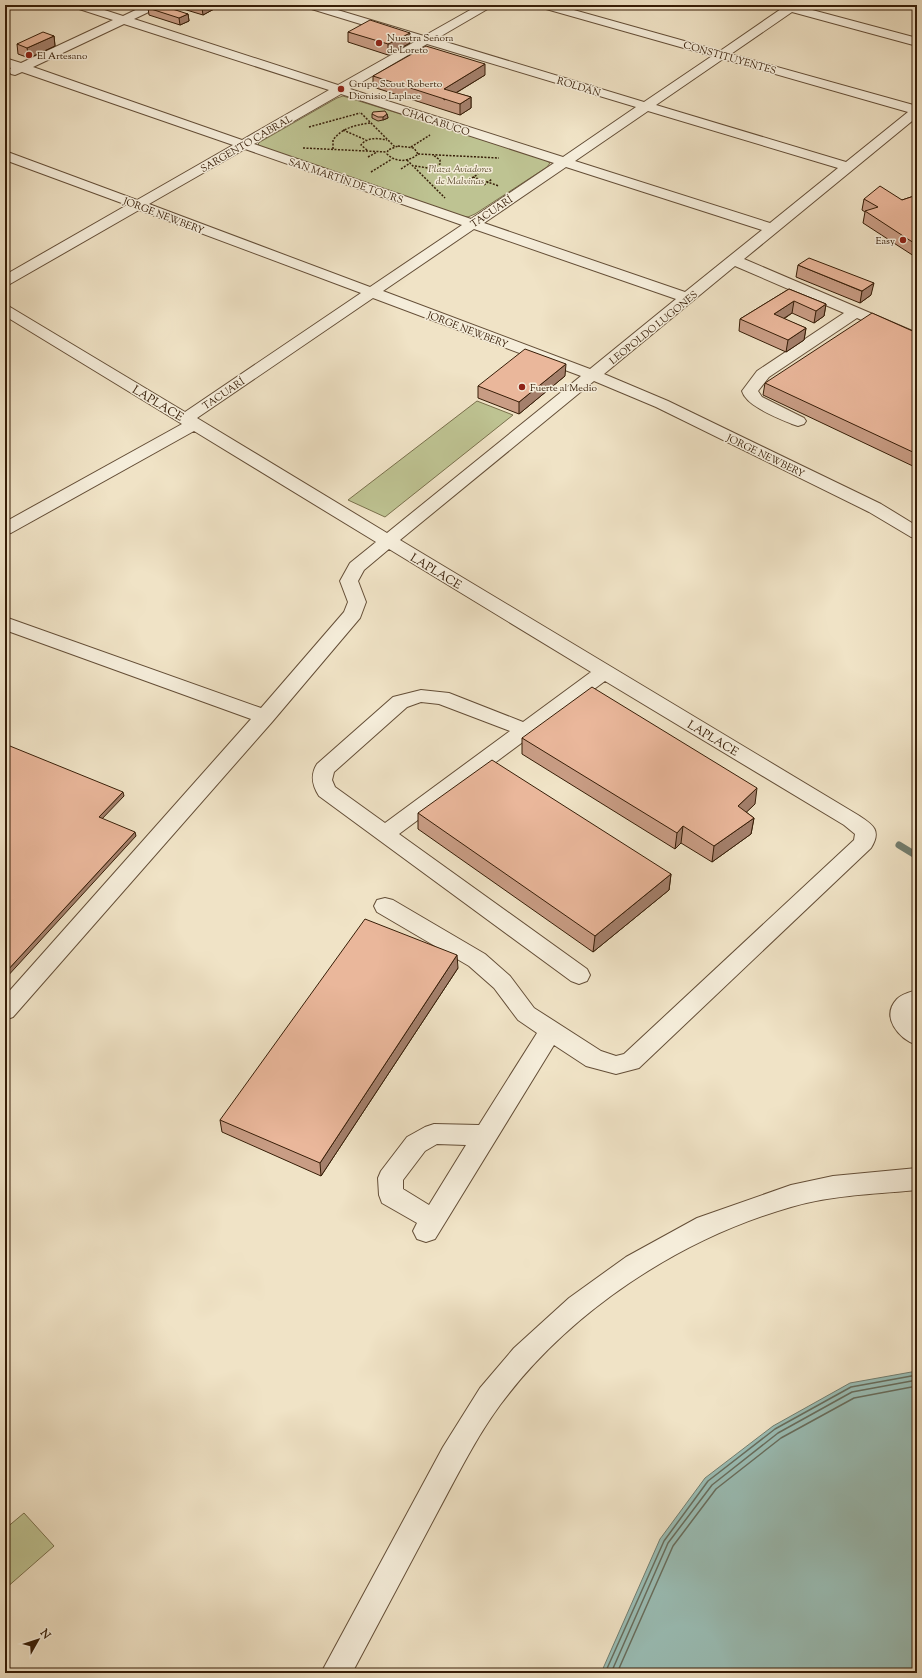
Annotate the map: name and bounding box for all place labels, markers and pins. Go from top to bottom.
place label: Nuestra Señora de Loreto [387,31,454,58]
marker: Nuestra Señora de Loreto [374,38,384,48]
place label: El Artesano [37,49,88,64]
marker: El Artesano [24,50,34,60]
place label: Grupo Scout Roberto Dionisio Laplace [349,77,443,104]
marker: Grupo Scout Roberto Dionisio Laplace [336,84,346,94]
place label: Easy [875,234,895,249]
marker: Easy [898,235,908,245]
place label: Fuerte al Medio [530,381,597,396]
marker: Fuerte al Medio [517,382,527,392]

